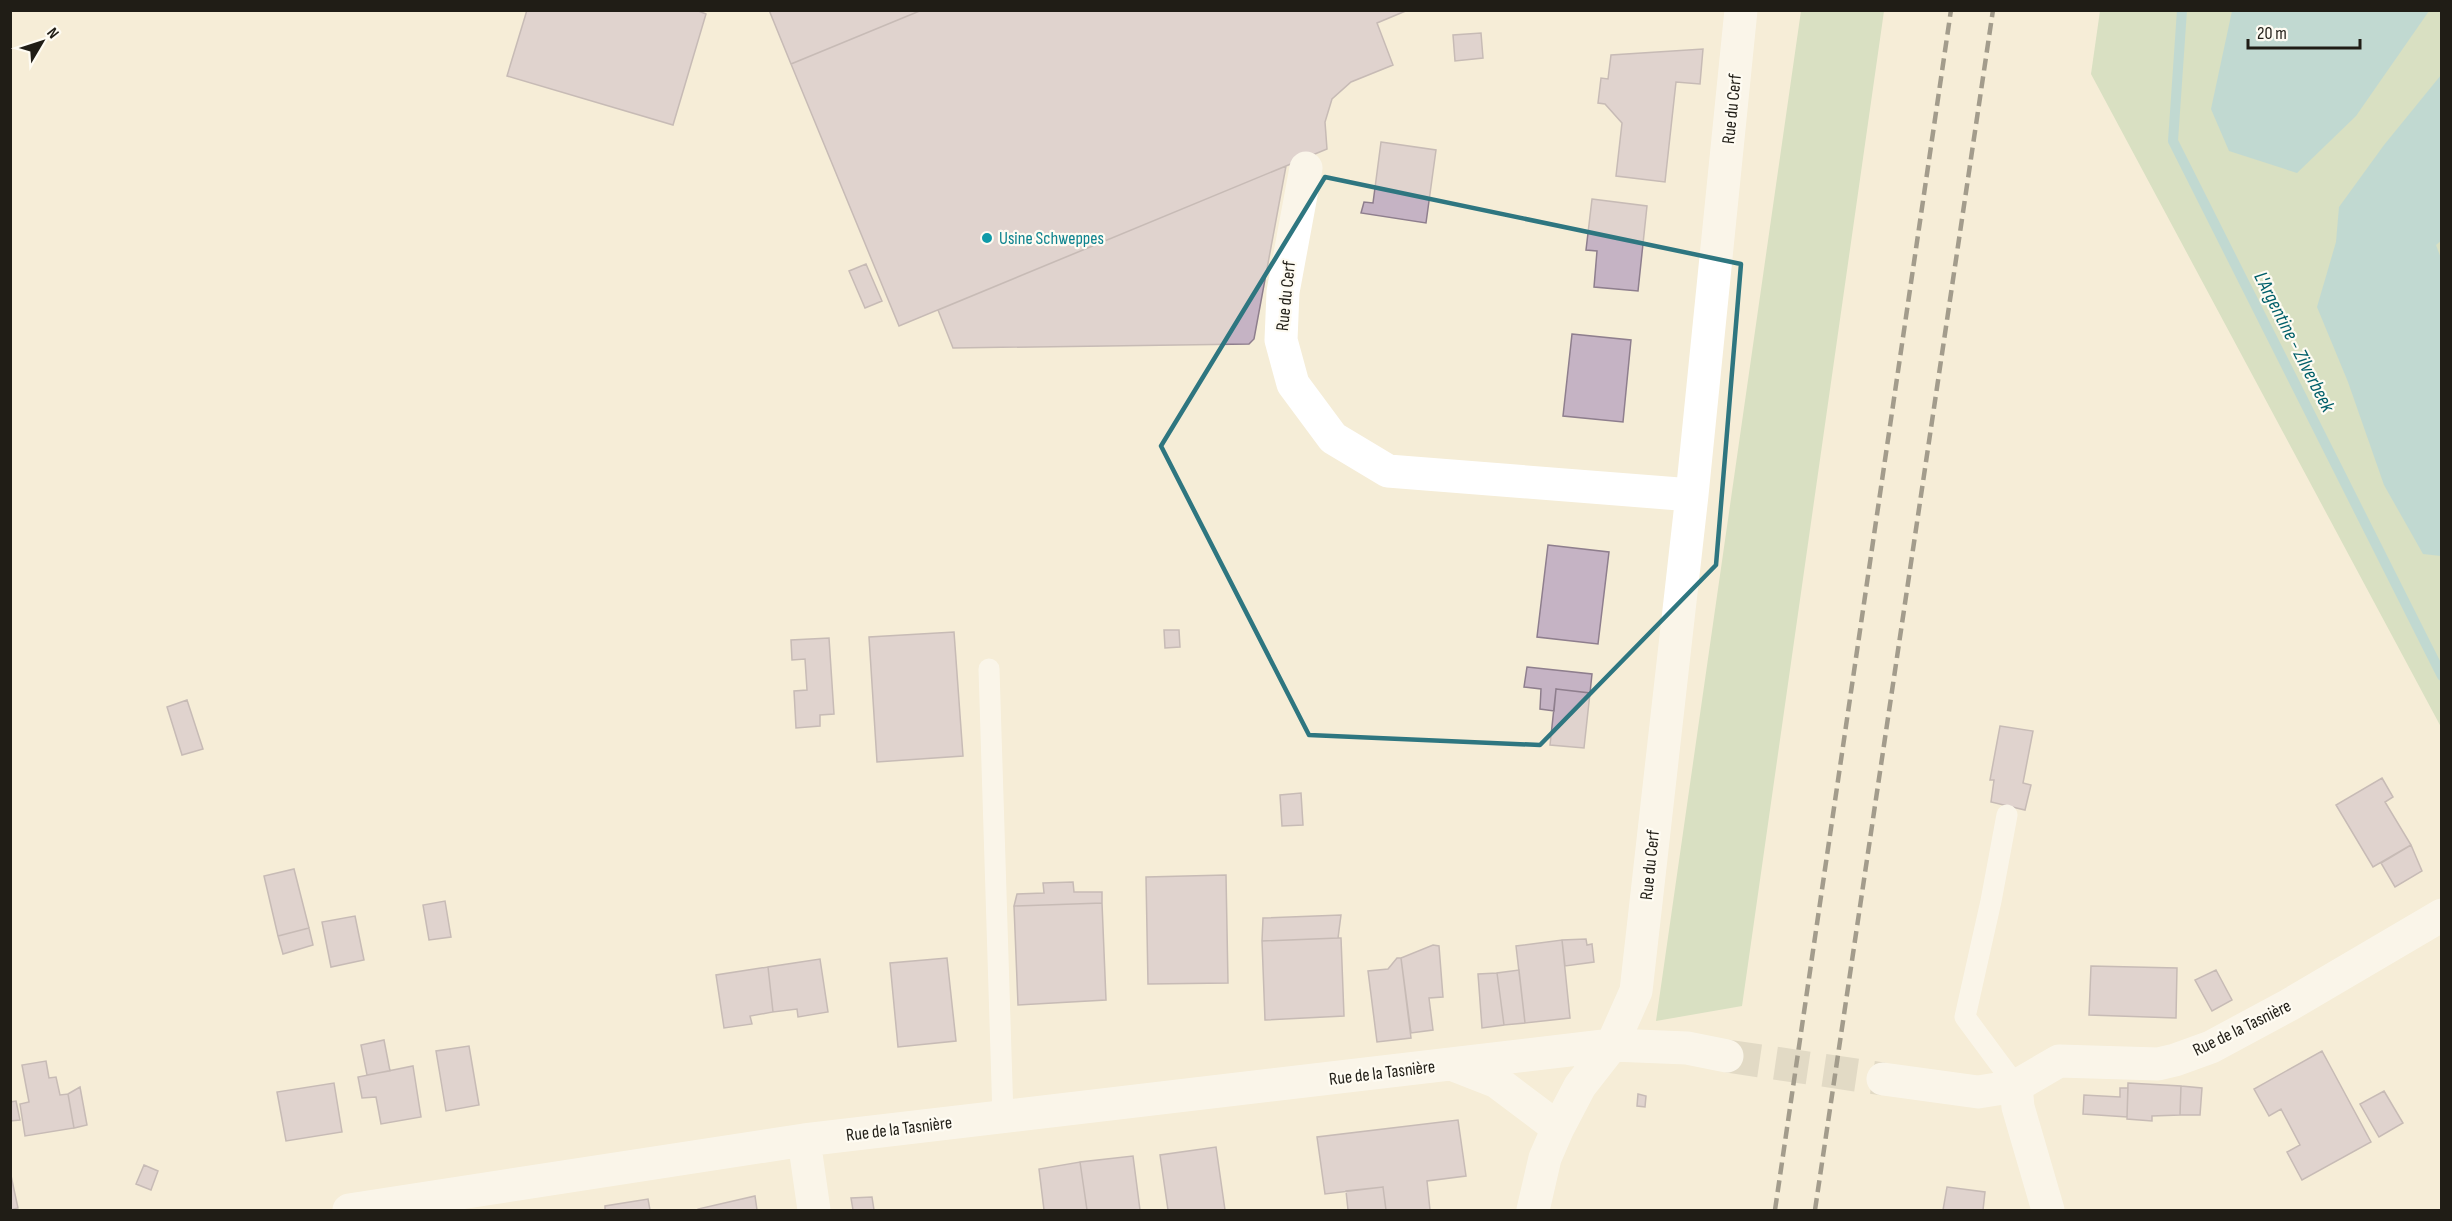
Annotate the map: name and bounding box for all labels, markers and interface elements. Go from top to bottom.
north arrow [12,12,72,72]
scale bar [2248,12,2360,50]
text: 20 m [2257,23,2287,44]
text: N [42,24,63,43]
street label: Rue du Cerf [1718,72,1746,145]
place label: Usine Schweppes [999,228,1104,249]
marker: Usine Schweppes [980,231,994,245]
street label: Rue du Cerf [1272,259,1300,332]
water label: L'Argentine - Zilverbeek [2248,268,2340,417]
street label: Rue du Cerf [1636,828,1664,901]
street label: Rue de la Tasnière [2189,995,2295,1061]
street label: Rue de la Tasnière [1328,1056,1436,1090]
street label: Rue de la Tasnière [845,1112,953,1146]

